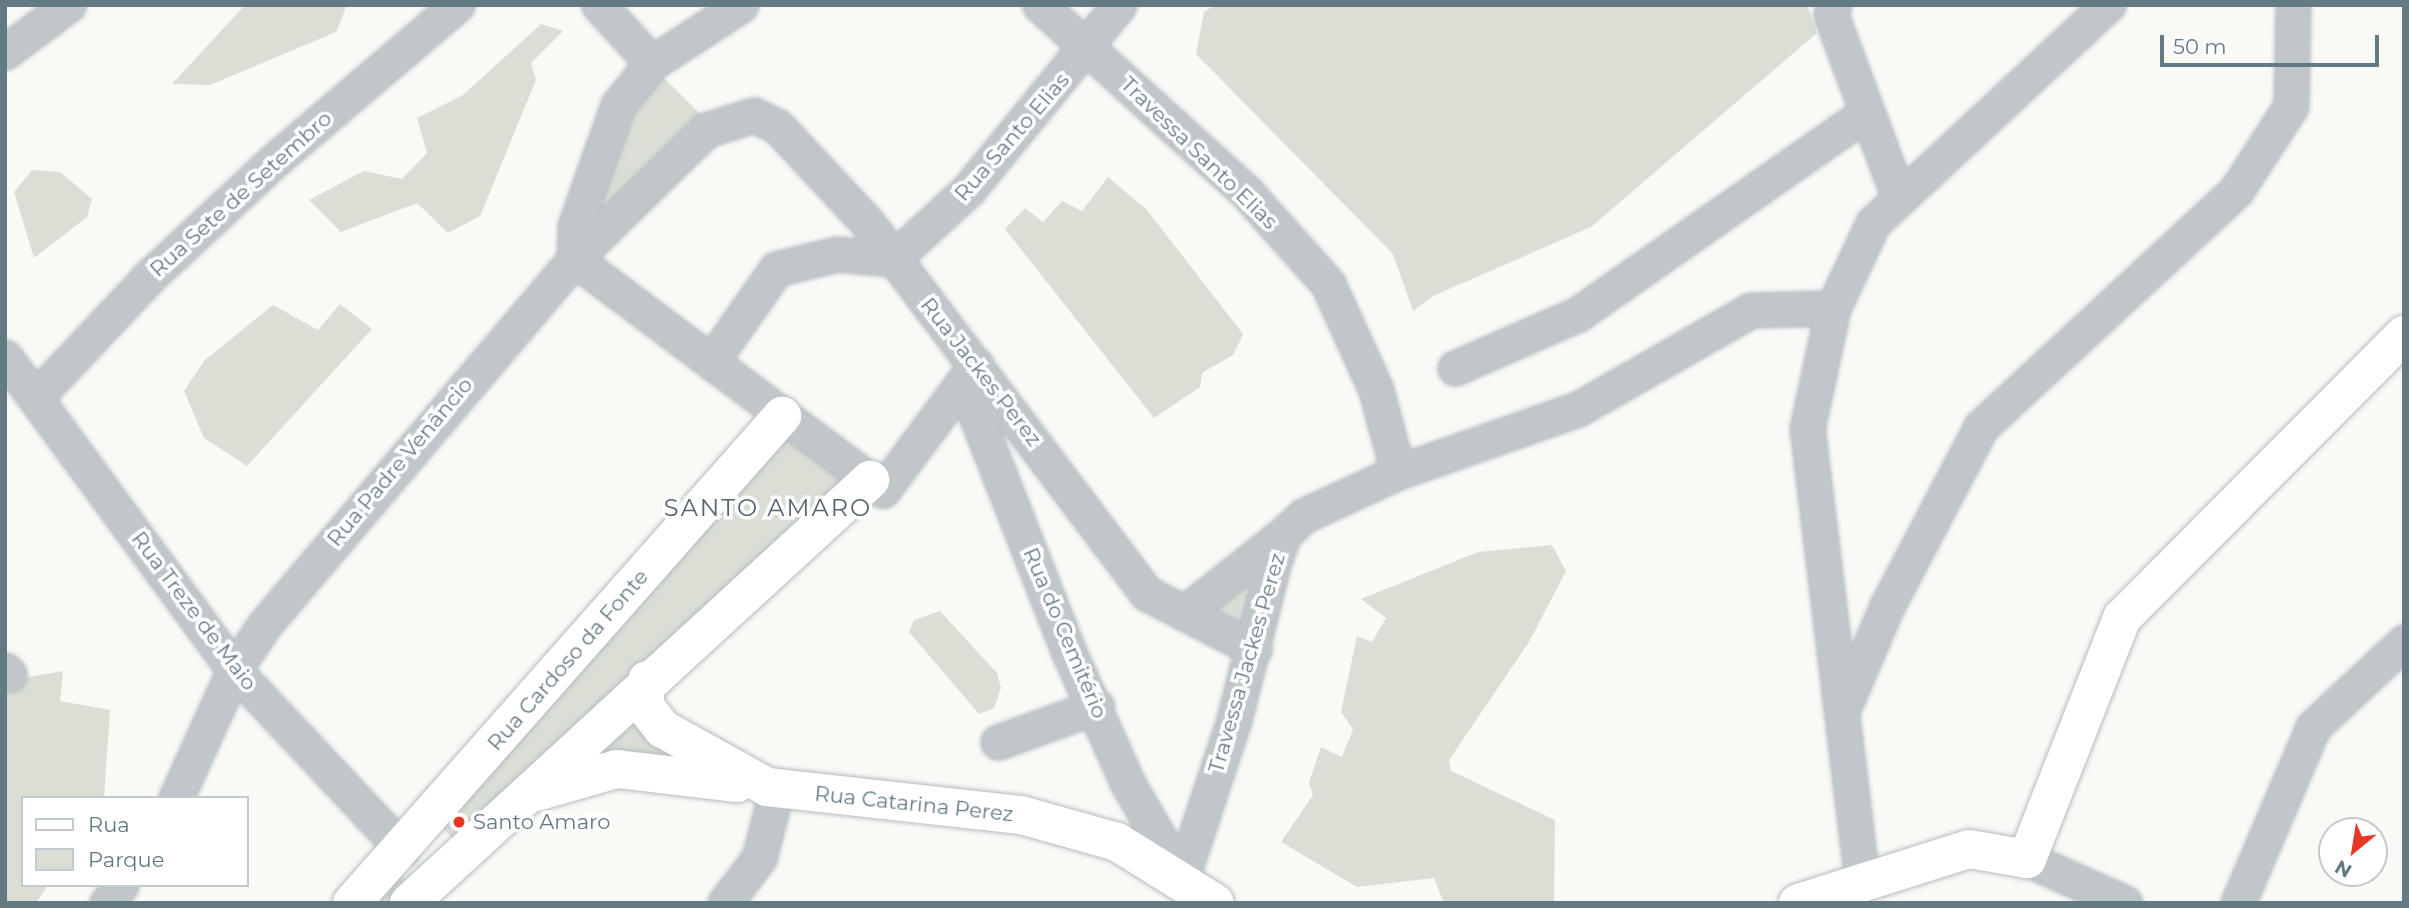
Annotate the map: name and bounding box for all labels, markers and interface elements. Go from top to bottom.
scale bar [2164,21,2383,65]
text: 50 m [2173,34,2227,59]
street label: Rua Santo Elias [950,68,1074,206]
street label: Travessa Santo Elias [1115,72,1283,234]
street label: Rua Sete de Setembro [145,106,337,282]
street label: Rua Jackes Perez [915,293,1047,451]
street label: Rua Padre Venâncio [322,373,478,551]
district label: SANTO AMARO [665,494,871,522]
street label: Rua Treze de Maio [126,527,262,695]
street label: Rua do Cemitério [1018,544,1112,722]
street label: Travessa Jackes Perez [1204,550,1290,776]
street label: Rua Cardoso da Fonte [482,564,654,756]
street label: Rua Catarina Perez [813,781,1015,827]
legend [21,796,248,887]
place label: Santo Amaro [473,809,610,835]
text: Rua [88,812,130,837]
marker: Santo Amaro [451,814,467,830]
north arrow [2318,817,2388,887]
text: Parque [88,847,164,872]
text: N [2331,855,2356,883]

